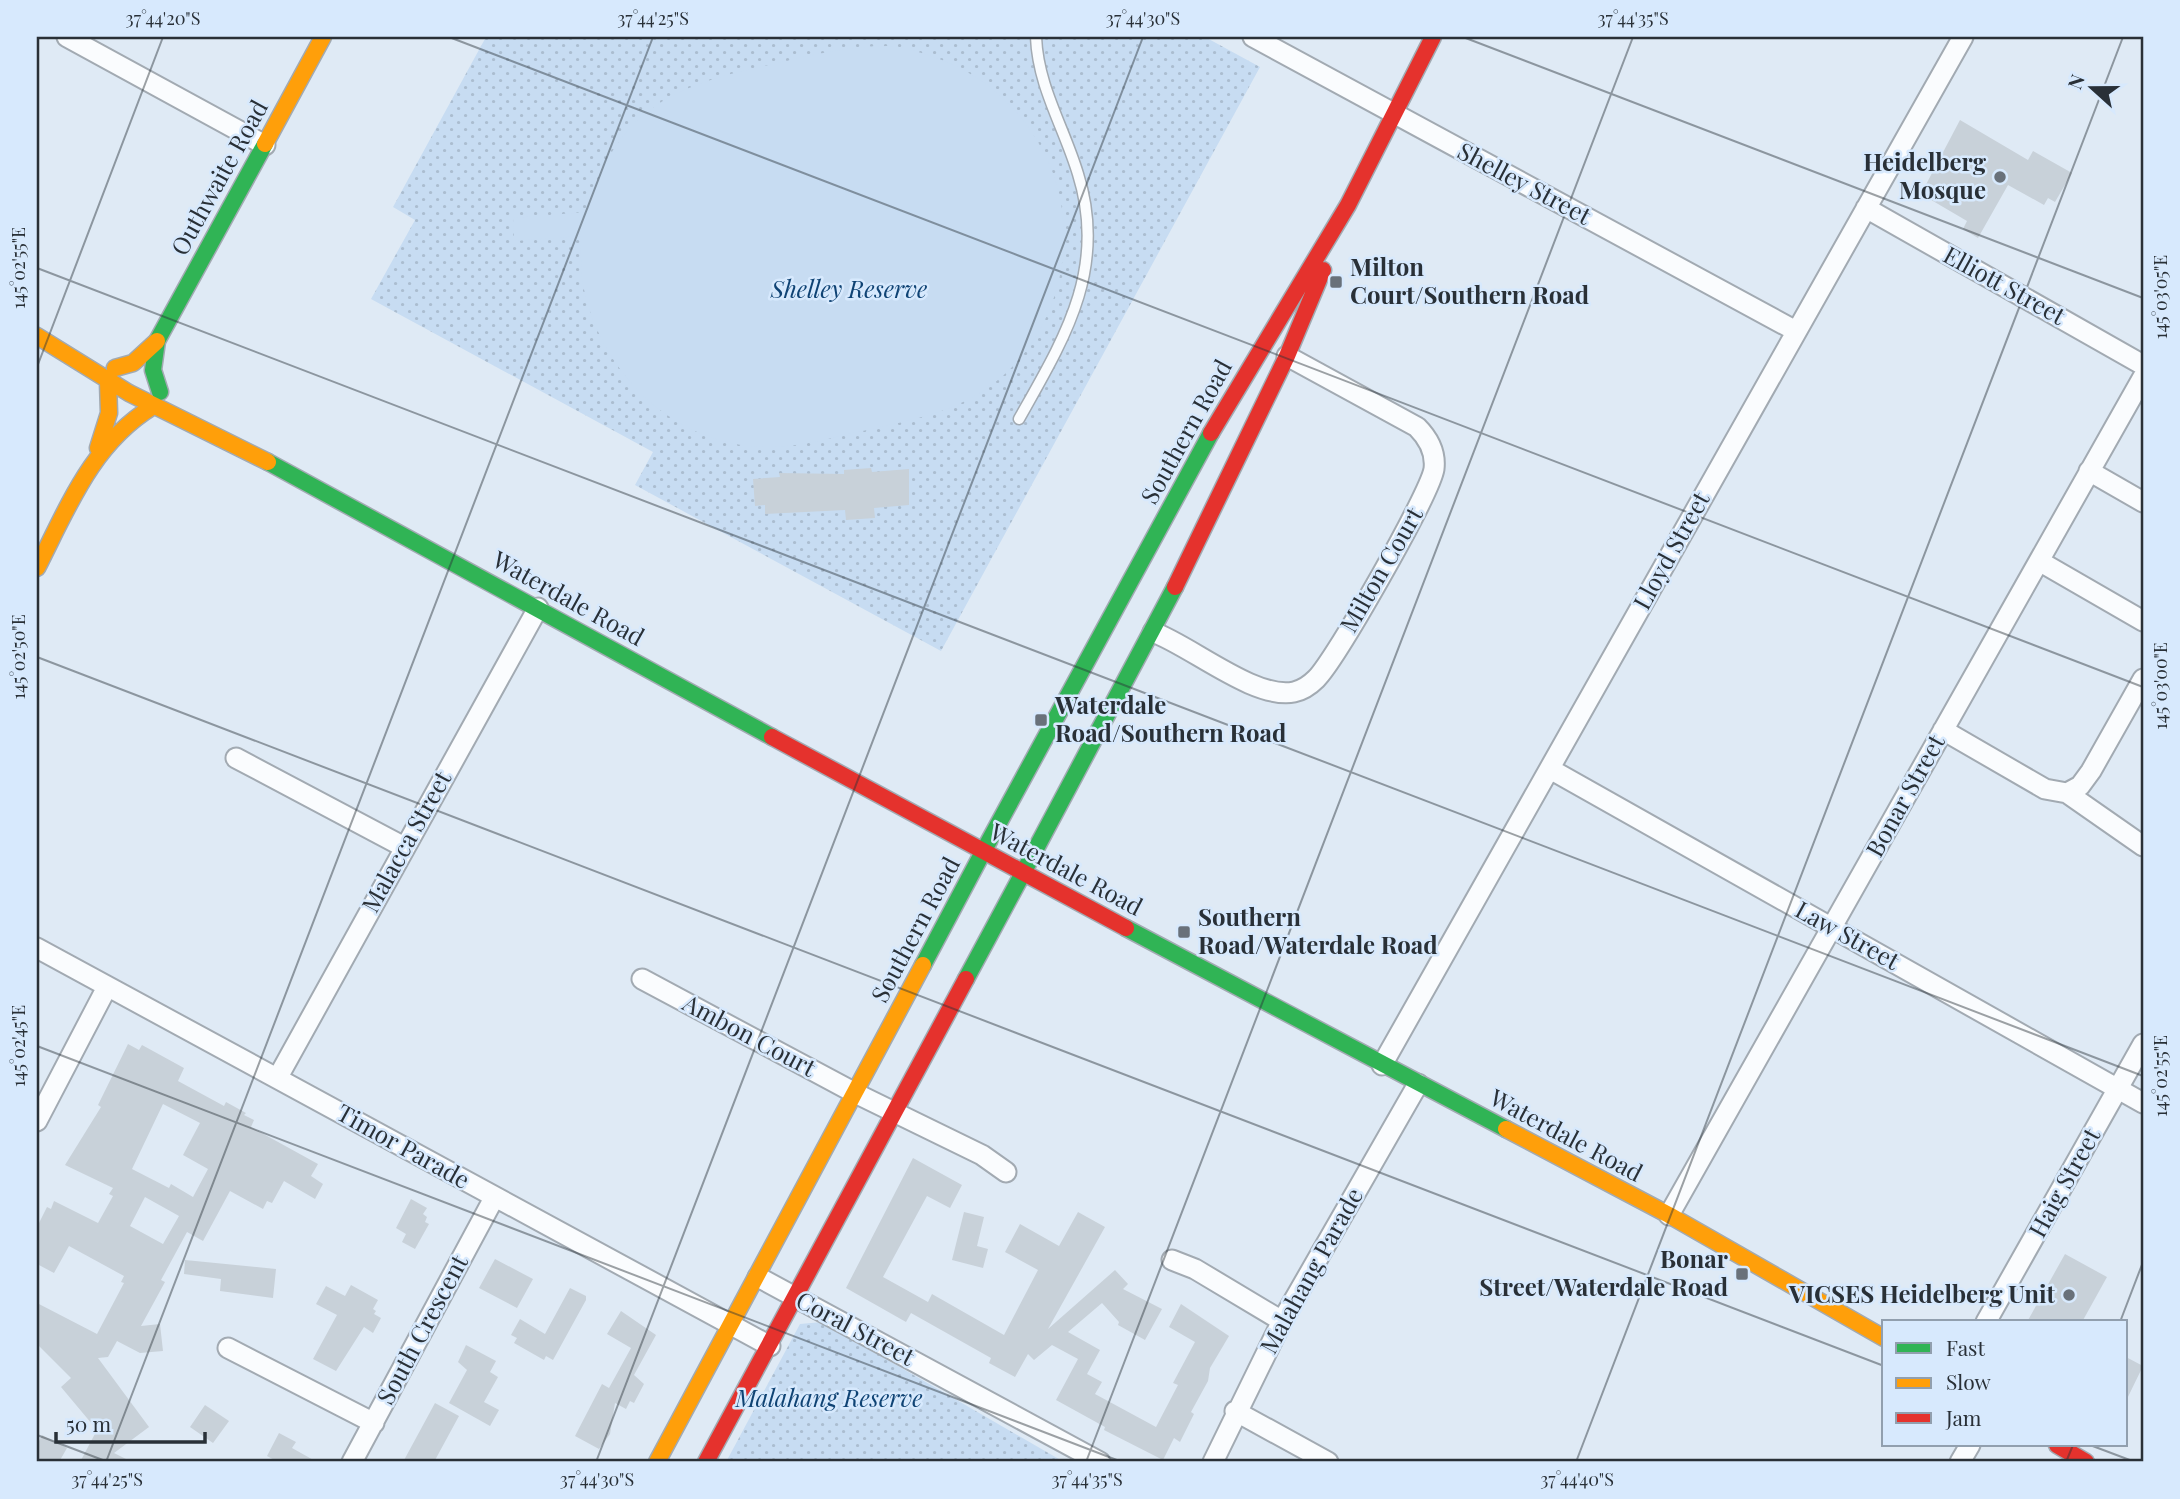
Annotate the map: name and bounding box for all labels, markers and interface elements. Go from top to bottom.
text: 37°44'20"S [126,6,200,30]
text: 37°44'25"S [617,6,689,30]
text: 37°44'30"S [1106,6,1180,30]
text: 37°44'35"S [1597,6,1669,30]
north arrow [2058,52,2128,122]
text: N [2061,70,2090,93]
street label: Outhwaite Road [162,94,274,260]
street label: Shelley Street [1453,134,1598,231]
place label: Heidelberg Mosque [1863,145,1987,205]
marker: Heidelberg Mosque [1992,169,2008,185]
text: 145°02'55"E [6,227,30,309]
street label: Elliott Street [1938,238,2072,331]
place label: Milton Court/Southern Road [1350,250,1589,310]
text: 145°03'05"E [2148,255,2172,339]
park label: Shelley Reserve [770,272,927,304]
marker: Milton Court/Southern Road [1328,274,1344,290]
street label: Southern Road [1132,353,1238,509]
street label: Lloyd Street [1625,485,1716,615]
street label: Milton Court [1332,500,1429,637]
street label: Waterdale Road [487,542,650,652]
text: 145°02'50"E [6,614,30,700]
text: 145°03'00"E [2148,642,2172,730]
place label: Waterdale Road/Southern Road [1054,688,1286,748]
marker: Waterdale Road/Southern Road [1033,712,1049,728]
street label: Bonar Street [1858,728,1951,862]
street label: Malacca Street [353,764,458,917]
street label: Waterdale Road [984,814,1149,922]
street label: Southern Road [862,851,966,1007]
street label: Law Street [1790,893,1906,976]
place label: Southern Road/Waterdale Road [1198,900,1438,960]
marker: Southern Road/Waterdale Road [1176,924,1192,940]
street label: Ambon Court [677,985,822,1083]
text: 145°02'45"E [6,1005,30,1087]
text: 145°02'55"E [2148,1035,2172,1117]
street label: Waterdale Road [1484,1080,1649,1188]
street label: Timor Parade [332,1096,476,1195]
street label: Haig Street [2020,1121,2107,1242]
street label: Malahang Parade [1251,1181,1369,1359]
place label: Bonar Street/Waterdale Road [1479,1242,1729,1302]
street label: South Crescent [368,1248,474,1409]
marker: Bonar Street/Waterdale Road [1734,1266,1750,1282]
place label: VICSES Heidelberg Unit [1788,1277,2056,1309]
street label: Coral Street [791,1283,921,1372]
marker: VICSES Heidelberg Unit [2061,1287,2077,1303]
legend [1882,1320,2128,1446]
text: Fast [1946,1333,1985,1361]
text: Slow [1946,1367,1991,1395]
park label: Malahang Reserve [734,1381,923,1413]
scale bar [56,1401,205,1445]
text: Jam [1945,1403,1982,1431]
text: 50 m [66,1409,112,1437]
text: 37°44'25"S [71,1467,143,1491]
text: 37°44'30"S [560,1467,634,1491]
text: 37°44'35"S [1051,1467,1123,1491]
text: 37°44'40"S [1540,1467,1614,1491]

